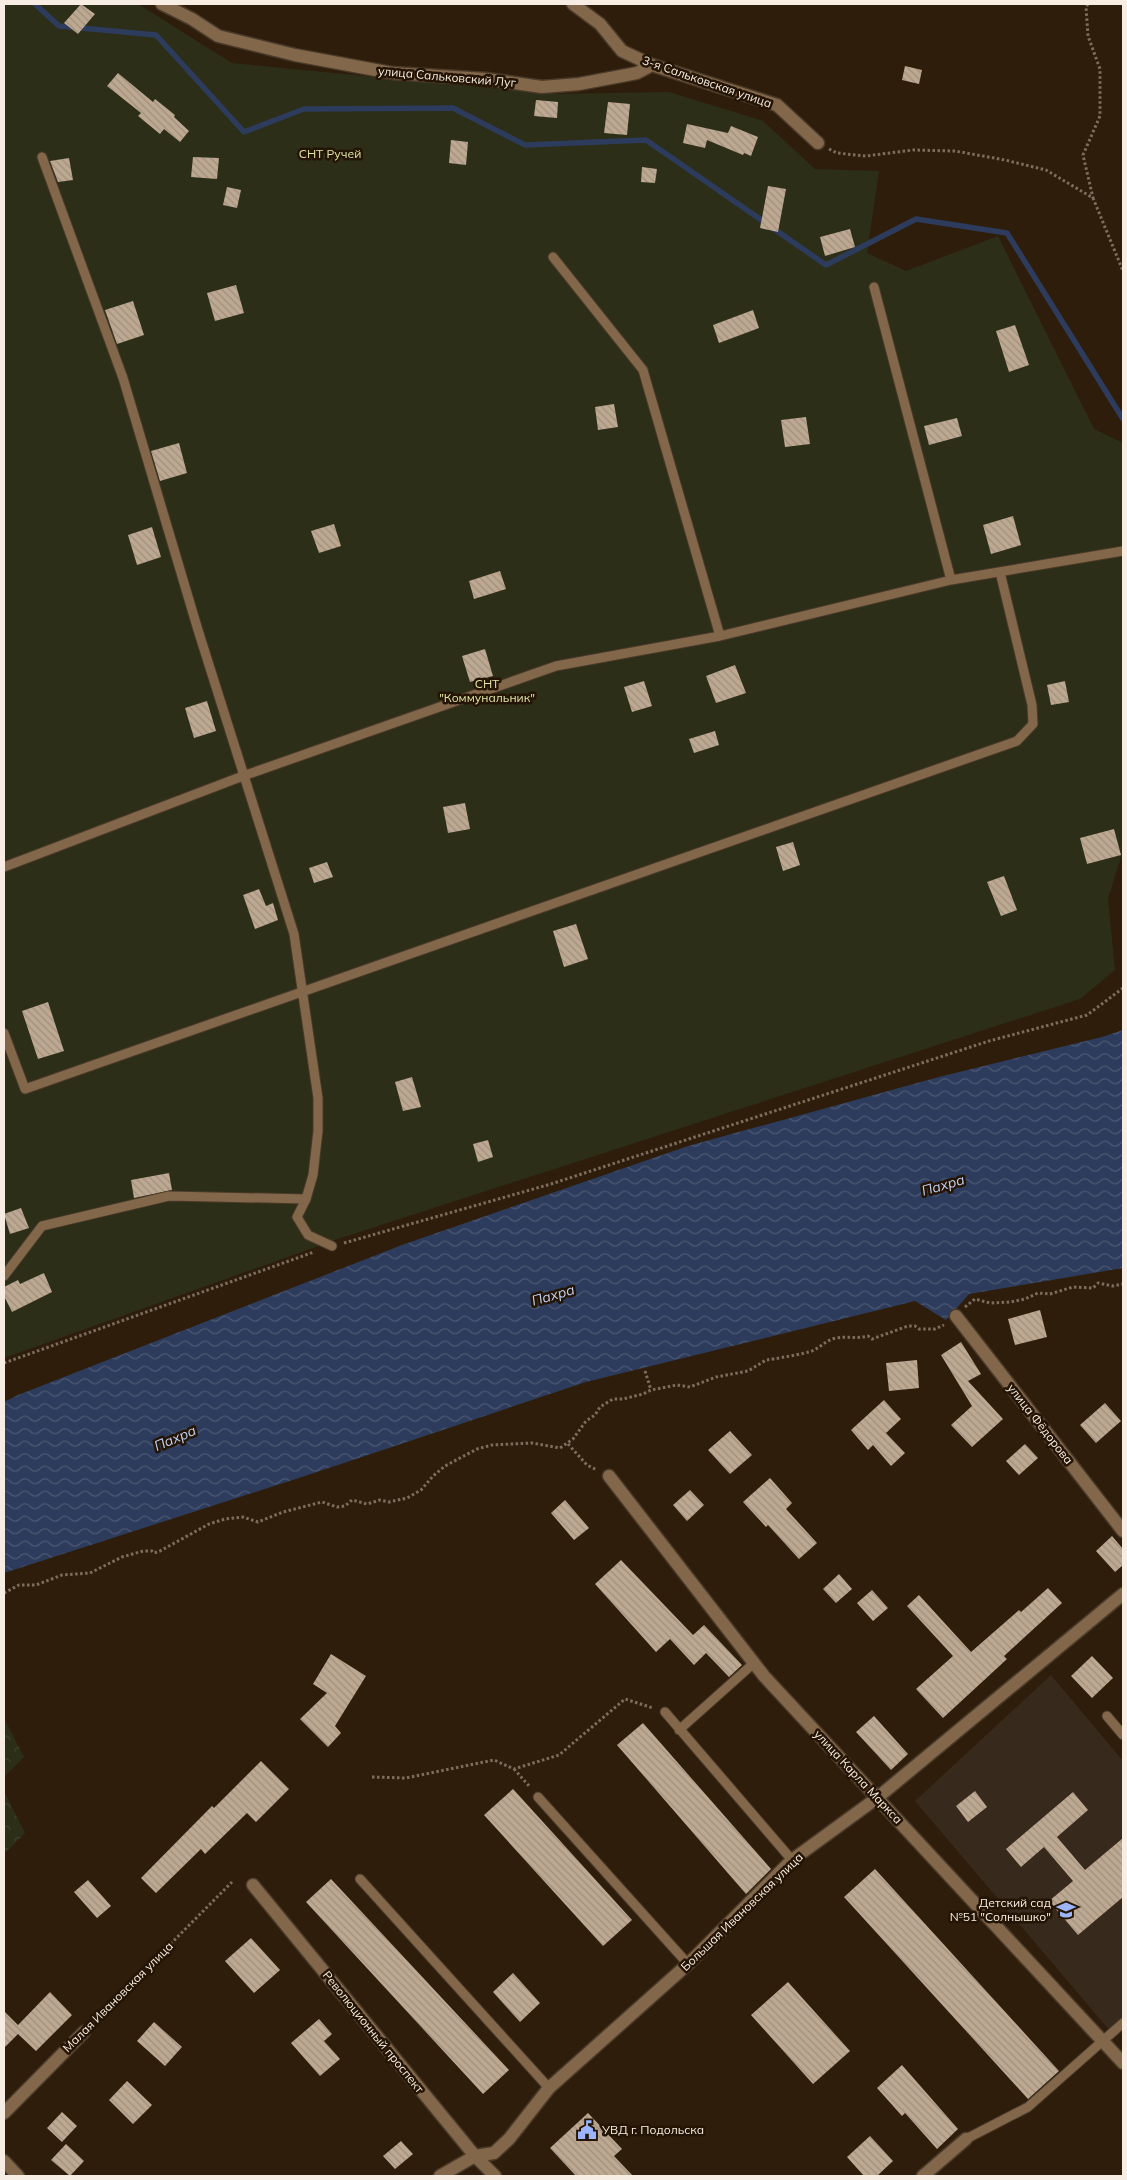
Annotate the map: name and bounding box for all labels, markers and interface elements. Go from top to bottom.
street label: 3-я Сальковская улица [641,52,774,111]
street label: улица Сальковский Луг [378,63,517,90]
park label: СНТ Ручей [299,146,361,161]
park label: СНТ "Коммунальник" [439,676,535,705]
water label: Пахра [919,1170,967,1200]
water label: Пахра [529,1280,577,1310]
street label: улица Фёдорова [1004,1381,1076,1467]
water label: Пахра [151,1421,199,1455]
street label: улица Карла Маркса [811,1727,906,1827]
street label: Большая Ивановская улица [678,1849,806,1974]
place label: Детский сад №51 "Солнышко" [950,1895,1051,1924]
school or university icon: Детский сад №51 "Солнышко" [1055,1899,1077,1921]
street label: Малая Ивановская улица [59,1938,176,2055]
street label: Революционный проспект [320,1968,428,2096]
public building icon: УВД г. Подольска [576,2119,598,2141]
place label: УВД г. Подольска [601,2122,704,2137]

